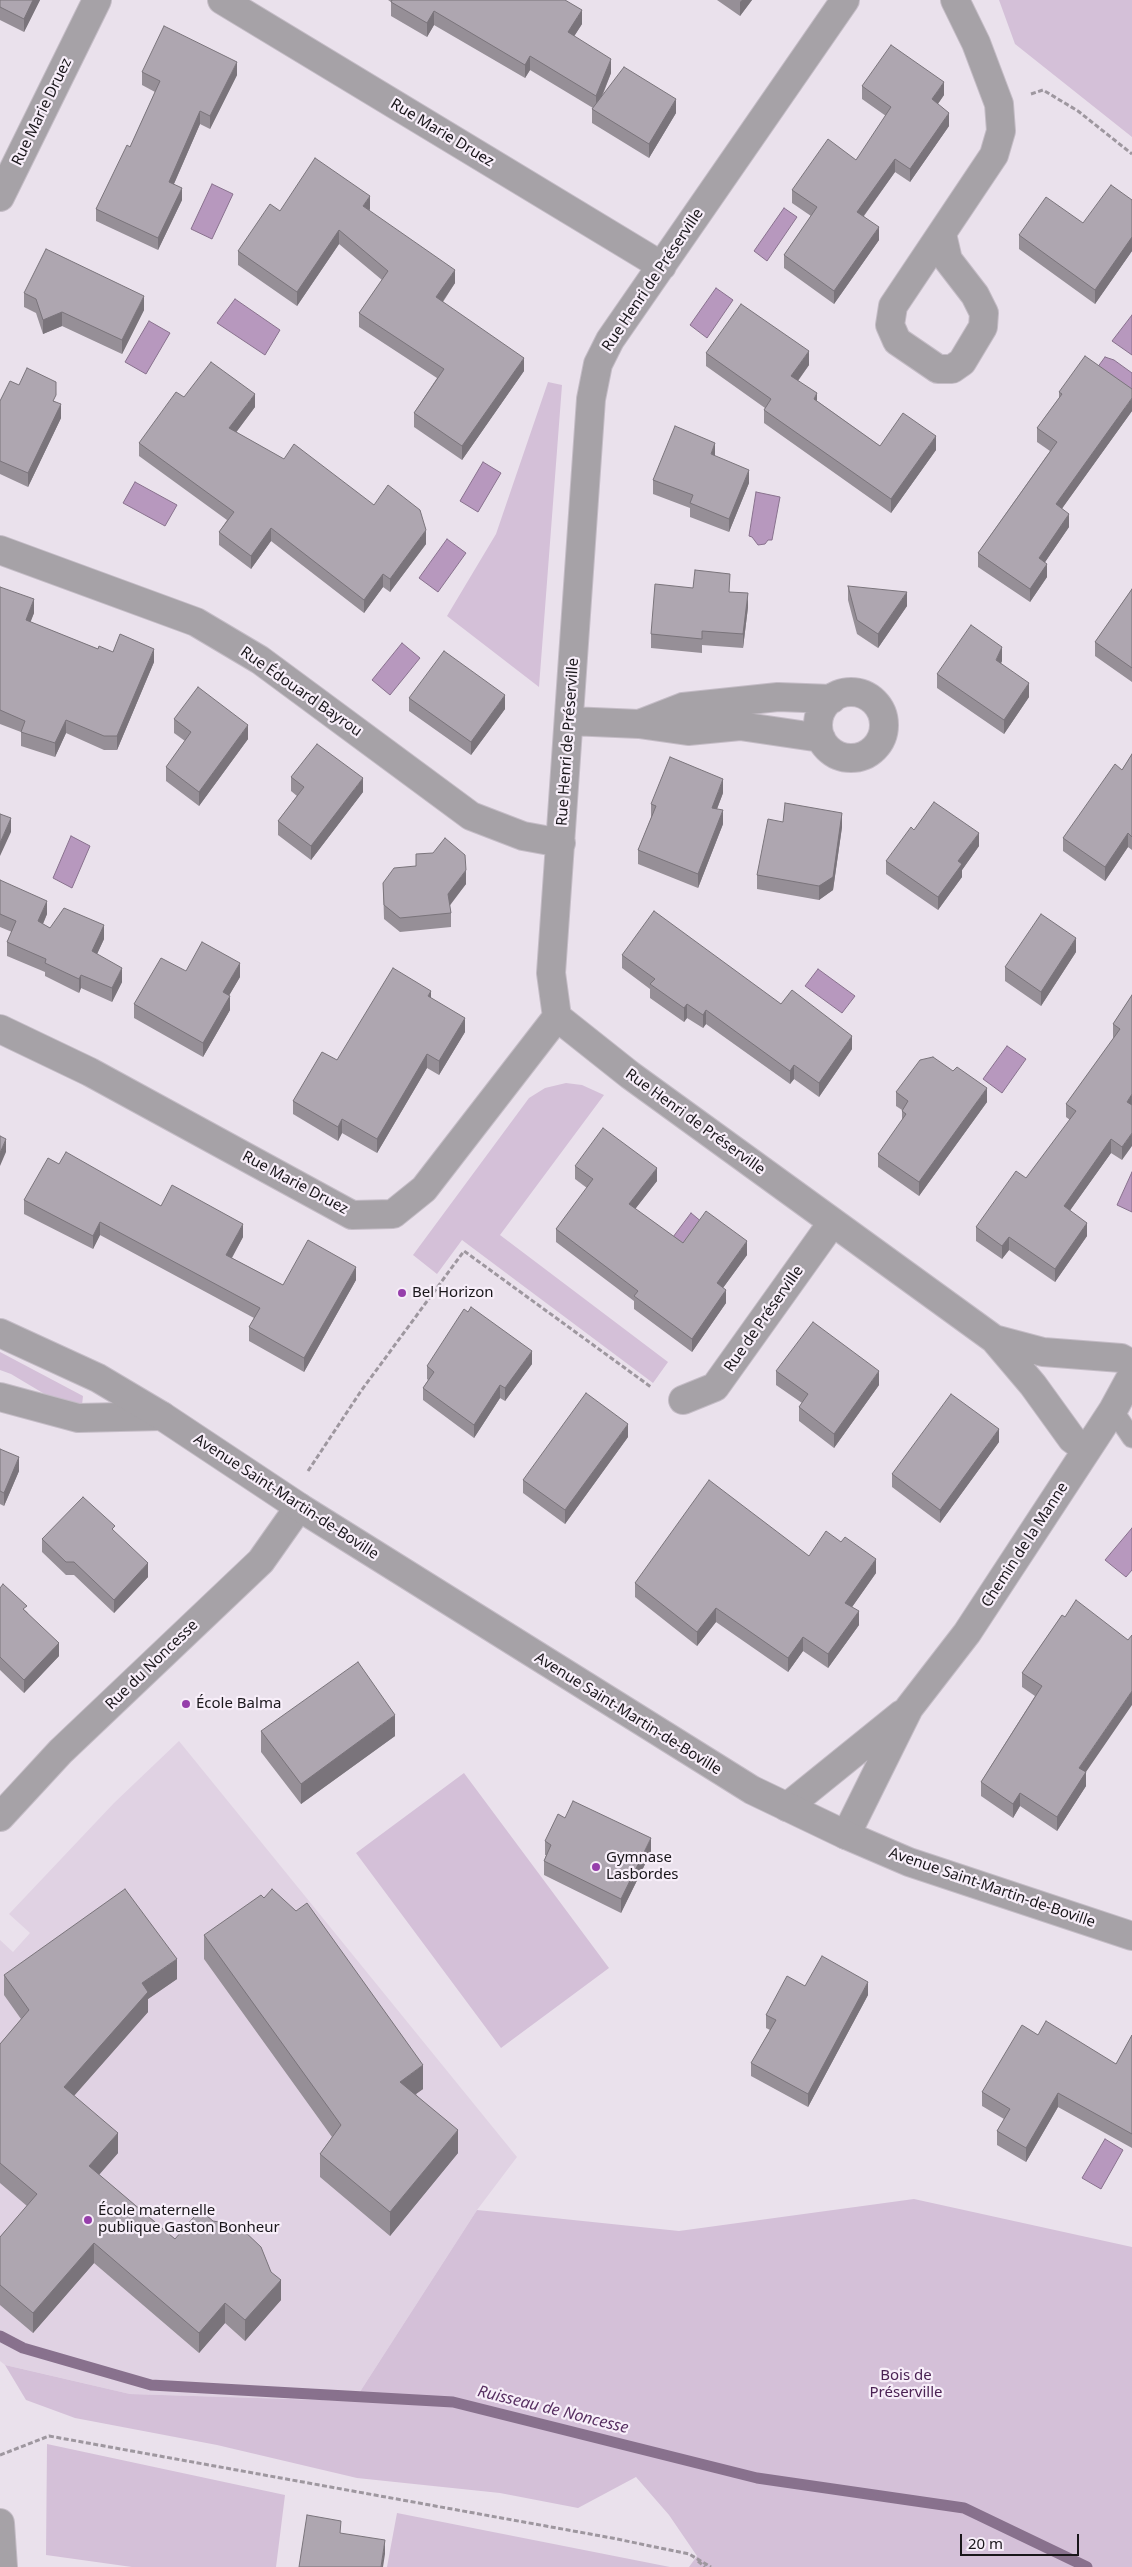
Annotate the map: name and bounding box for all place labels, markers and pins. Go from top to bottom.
place label: Bel Horizon [412,1284,494,1302]
marker: Bel Horizon [396,1287,408,1299]
place label: École Balma [196,1695,281,1713]
marker: École Balma [180,1698,192,1710]
place label: Gymnase Lasbordes [606,1849,679,1884]
marker: Gymnase Lasbordes [590,1861,602,1873]
place label: École maternelle publique Gaston Bonheur [98,2202,280,2237]
marker: École maternelle publique Gaston Bonheur [82,2214,94,2226]

